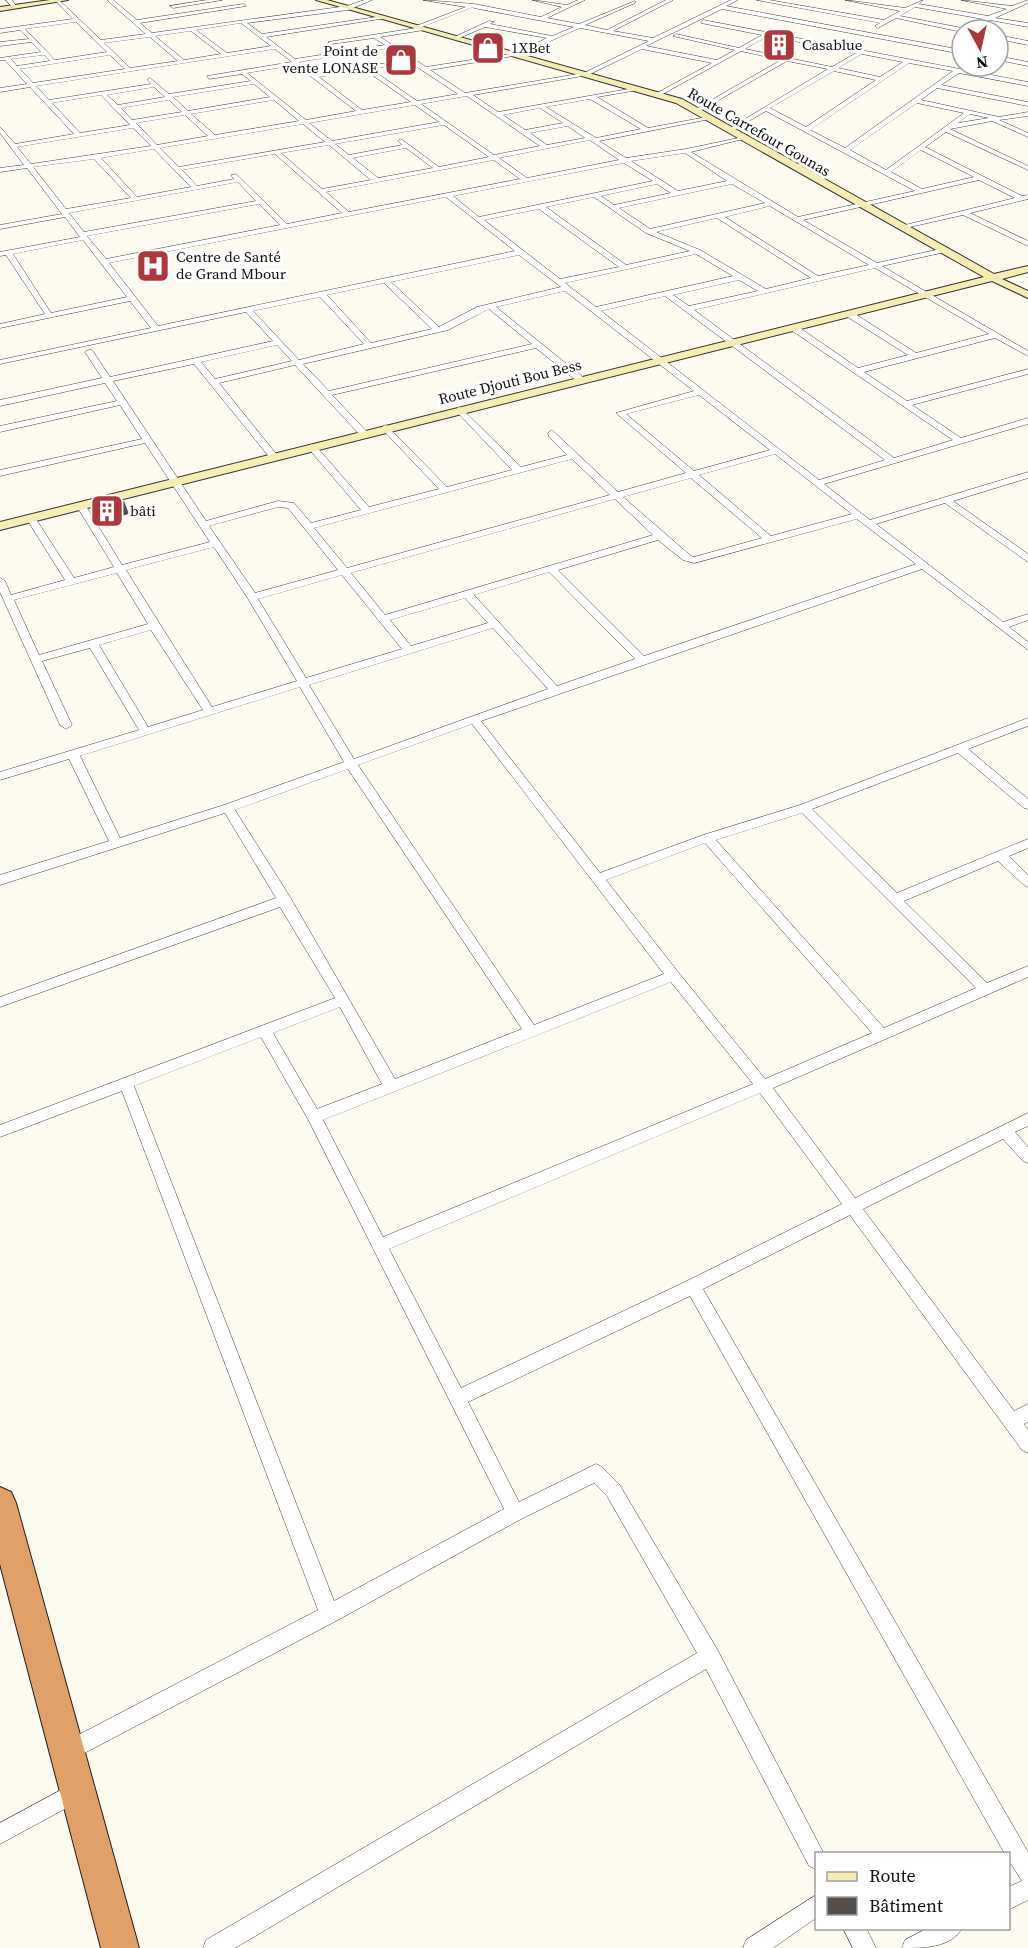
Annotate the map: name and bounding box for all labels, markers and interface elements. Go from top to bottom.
north arrow [950,18,1010,78]
building icon: Casablue [761,27,797,63]
shop icon: 1XBet [470,30,506,66]
place label: Casablue [802,34,863,55]
place label: 1XBet [511,37,550,58]
place label: Point de vente LONASE [282,40,378,78]
shop icon: Point de vente LONASE [383,42,419,78]
text: N [974,51,989,75]
street label: Route Carrefour Gounas [684,82,834,181]
place label: Centre de Santé de Grand Mbour [176,246,287,284]
hospital icon: Centre de Santé de Grand Mbour [135,248,171,284]
street label: Route Djouti Bou Bess [436,354,584,409]
building icon: bâti [89,493,125,529]
place label: bâti [130,500,156,521]
legend [815,1852,1010,1930]
text: Route [869,1863,916,1888]
text: Bâtiment [869,1893,943,1918]

